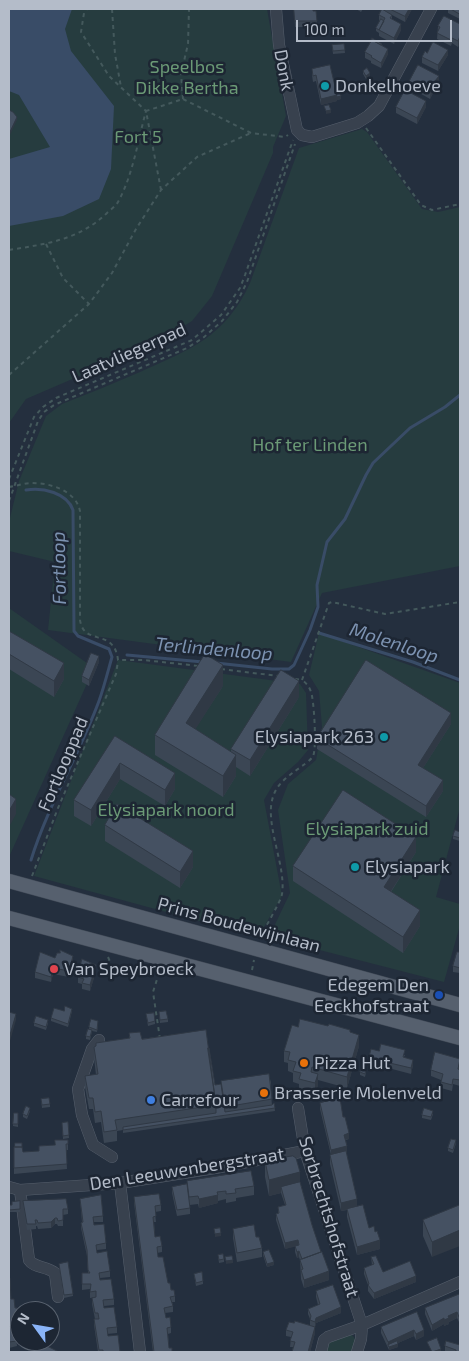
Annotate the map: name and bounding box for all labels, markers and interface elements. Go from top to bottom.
scale bar [299,10,455,42]
text: 100 m [304,20,345,38]
street label: Donk [269,47,299,93]
park label: Speelbos Dikke Bertha [135,56,239,98]
place label: Donkelhoeve [335,75,441,97]
marker: Donkelhoeve [319,80,331,92]
park label: Fort 5 [114,126,162,148]
street label: Laatvliegerpad [69,318,189,388]
park label: Hof ter Linden [252,434,368,456]
water label: Fortloop [47,531,71,605]
water label: Molenloop [347,618,441,668]
water label: Terlindenloop [154,633,274,665]
street label: Fortlooppad [33,713,93,815]
place label: Elysiapark 263 [255,726,374,748]
marker: Elysiapark 263 [378,731,390,743]
park label: Elysiapark noord [97,799,235,821]
park label: Elysiapark zuid [306,818,428,840]
place label: Elysiapark [365,856,450,878]
marker: Elysiapark [349,861,361,873]
street label: Prins Boudewijnlaan [155,893,323,957]
place label: Van Speybroeck [64,958,194,980]
marker: Van Speybroeck [48,963,60,975]
place label: Edegem Den Eeckhofstraat [314,974,429,1016]
marker: Edegem Den Eeckhofstraat [433,989,445,1001]
place label: Pizza Hut [314,1052,390,1074]
marker: Pizza Hut [298,1057,310,1069]
place label: Brasserie Molenveld [274,1082,442,1104]
marker: Brasserie Molenveld [258,1087,270,1099]
place label: Carrefour [161,1089,239,1111]
marker: Carrefour [145,1094,157,1106]
street label: Sorbrechtshofstraat [294,1134,364,1300]
street label: Den Leeuwenbergstraat [88,1143,286,1195]
north arrow [10,1301,60,1351]
text: N [13,1310,33,1327]

